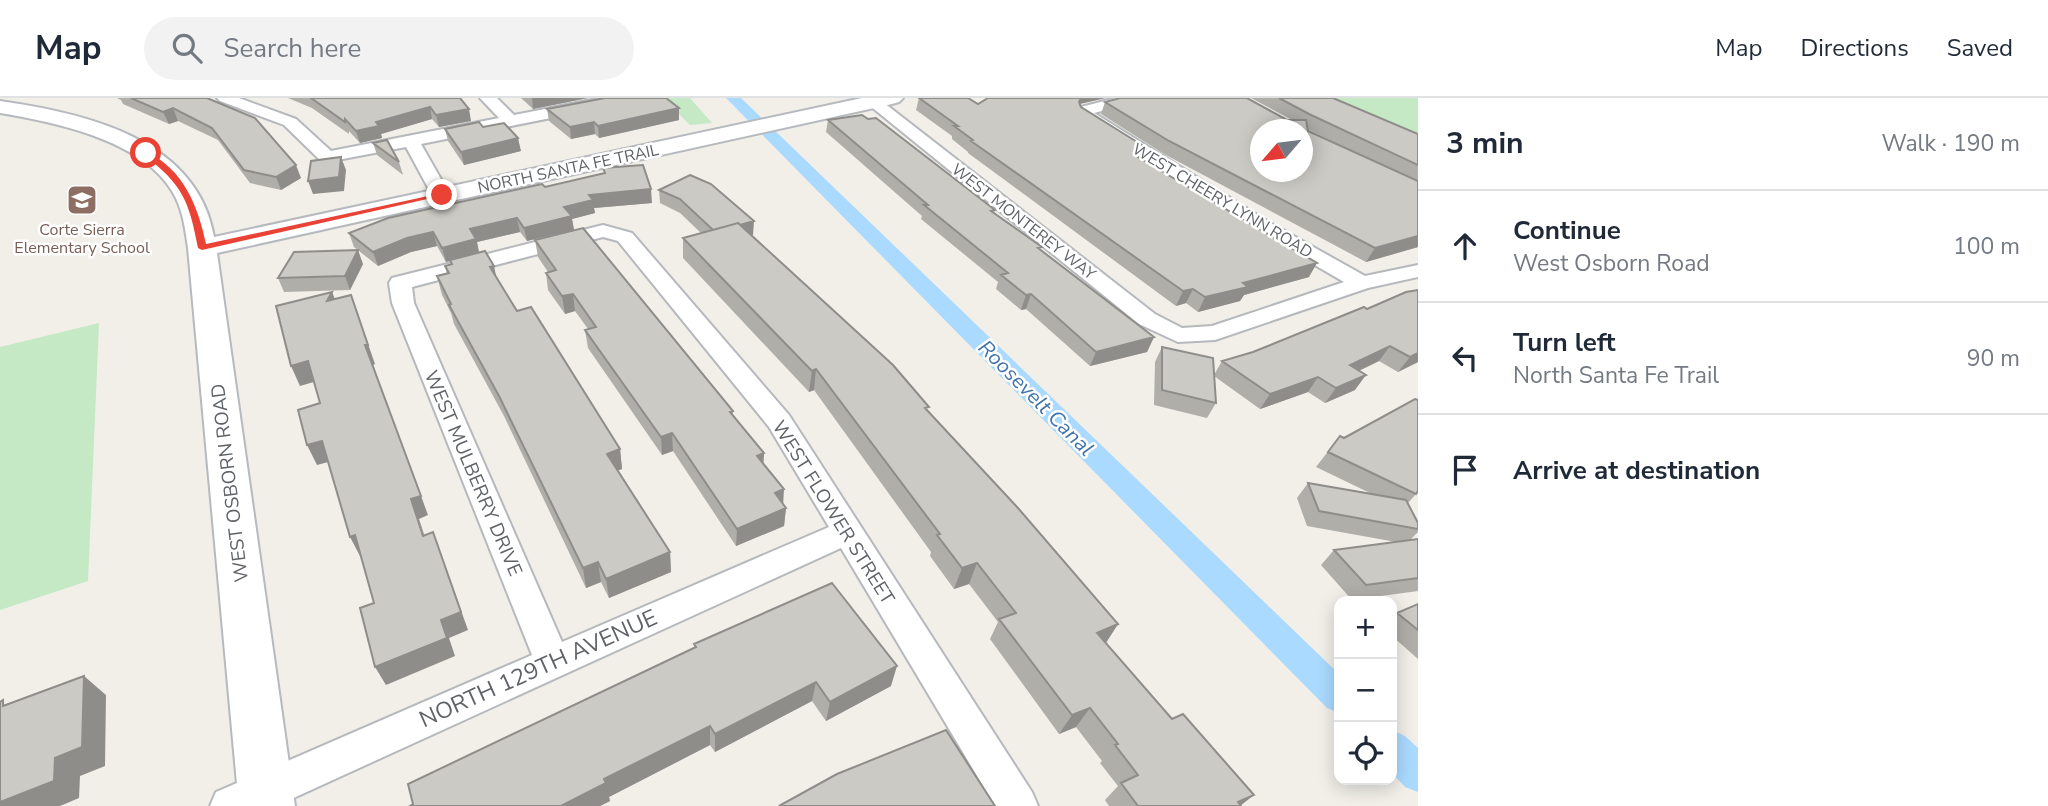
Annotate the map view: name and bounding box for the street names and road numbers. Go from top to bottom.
street label: WEST CHEERY LYNN ROAD [1128,138,1317,263]
street label: NORTH SANTA FE TRAIL [476,139,661,199]
street label: WEST MONTEREY WAY [947,159,1100,285]
street label: WEST MULBERRY DRIVE [418,367,528,580]
street label: WEST OSBORN ROAD [205,382,255,584]
street label: WEST FLOWER STREET [766,416,901,610]
street label: NORTH 129TH AVENUE [414,602,662,735]

